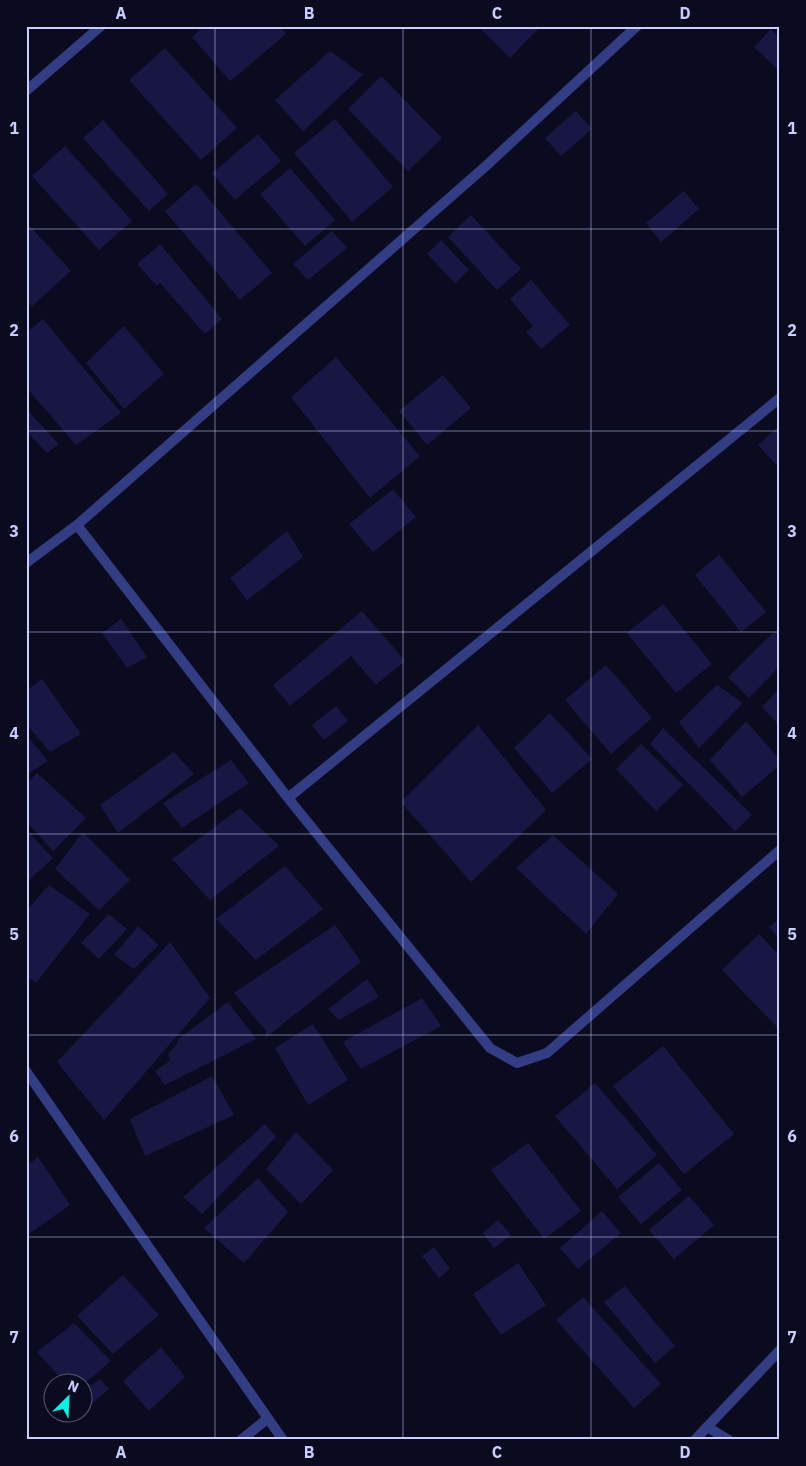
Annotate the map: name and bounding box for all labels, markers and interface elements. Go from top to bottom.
text: A [116,3,127,23]
text: B [304,3,315,23]
text: C [492,3,502,23]
text: D [679,3,691,23]
text: 1 [9,118,19,138]
text: 1 [787,118,797,138]
text: 2 [9,320,19,340]
text: 2 [787,320,797,340]
text: 3 [9,521,19,541]
text: 3 [787,521,797,541]
text: 4 [9,723,19,743]
text: 4 [787,723,797,743]
text: 5 [9,924,19,944]
text: 5 [787,924,797,944]
text: 6 [9,1126,19,1146]
text: 6 [787,1126,797,1146]
text: 7 [9,1327,19,1347]
text: 7 [787,1327,797,1347]
north arrow [42,1374,92,1424]
text: N [65,1376,82,1396]
text: A [116,1442,127,1462]
text: B [304,1442,315,1462]
text: C [492,1442,502,1462]
text: D [679,1442,691,1462]

